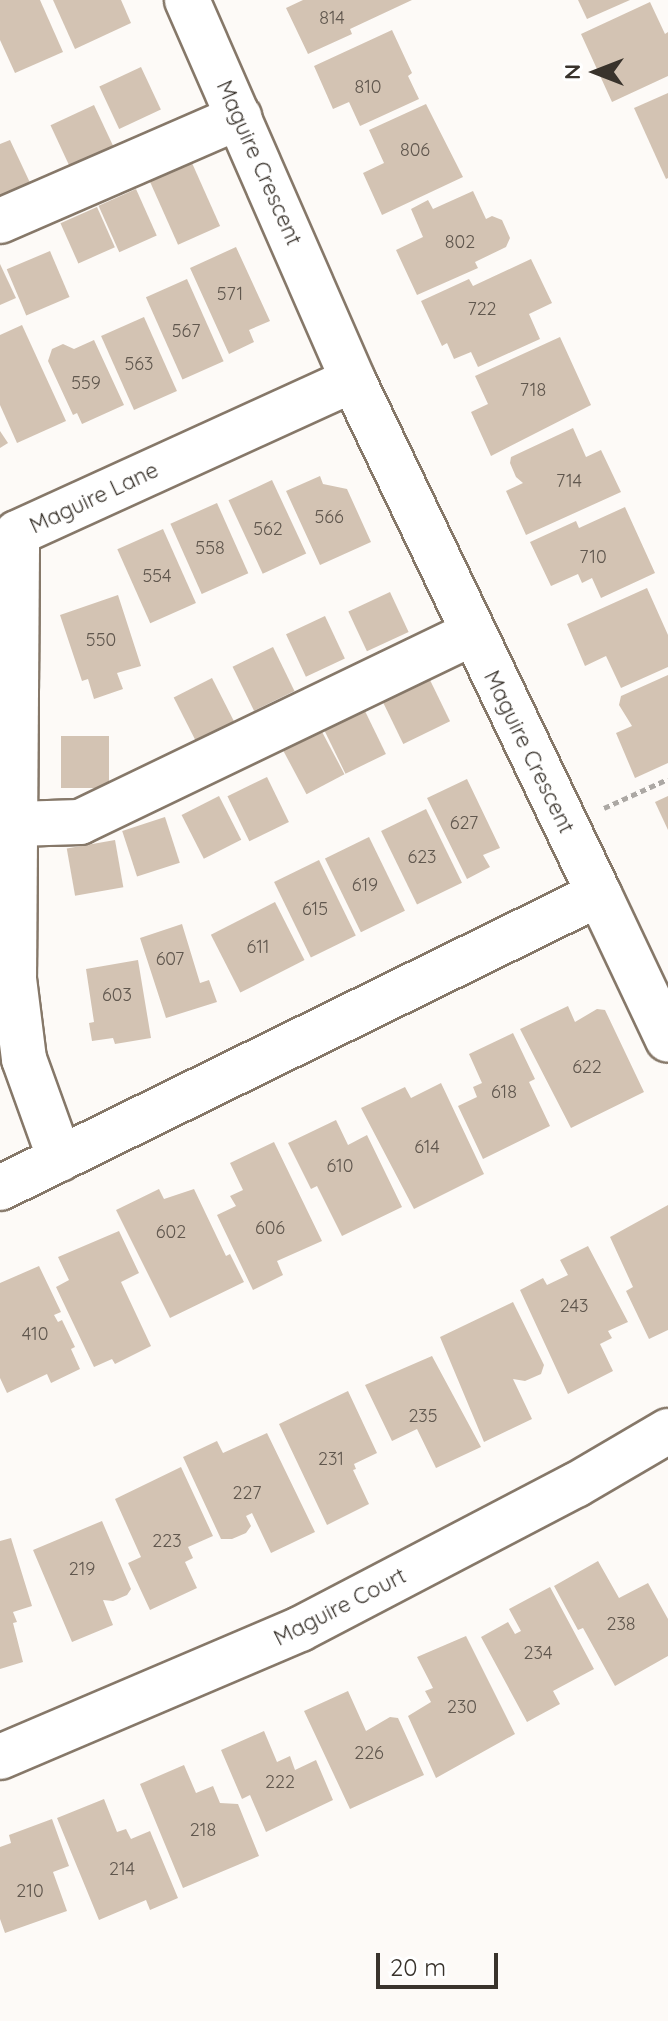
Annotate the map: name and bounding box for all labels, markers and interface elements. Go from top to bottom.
house number: 814 [319,7,345,29]
north arrow [556,32,636,112]
text: N [558,64,586,80]
street label: Maguire Crescent [211,76,307,250]
house number: 810 [354,76,382,98]
house number: 806 [400,139,430,161]
house number: 802 [445,231,475,253]
house number: 571 [217,283,243,305]
house number: 722 [467,298,497,320]
house number: 567 [172,320,200,342]
house number: 563 [125,353,153,375]
house number: 559 [71,372,101,394]
house number: 718 [520,379,546,401]
street label: Maguire Lane [25,457,163,539]
house number: 714 [556,470,582,492]
house number: 566 [314,506,344,528]
house number: 562 [253,518,283,540]
house number: 558 [195,537,225,559]
house number: 710 [579,546,607,568]
house number: 554 [142,565,172,587]
house number: 550 [86,629,116,651]
street label: Maguire Crescent [478,666,580,838]
house number: 627 [450,812,478,834]
house number: 623 [407,846,437,868]
house number: 619 [352,874,378,896]
house number: 615 [302,898,328,920]
house number: 611 [247,936,269,958]
house number: 607 [156,948,184,970]
house number: 603 [102,984,132,1006]
house number: 622 [572,1056,602,1078]
house number: 618 [491,1081,517,1103]
house number: 614 [414,1136,440,1158]
house number: 610 [327,1155,353,1177]
house number: 606 [255,1217,285,1239]
house number: 602 [156,1221,186,1243]
house number: 243 [560,1295,588,1317]
house number: 410 [22,1323,48,1345]
house number: 235 [408,1405,438,1427]
house number: 231 [318,1448,344,1470]
house number: 227 [233,1482,261,1504]
house number: 223 [152,1530,182,1552]
house number: 219 [69,1558,95,1580]
street label: Maguire Court [269,1562,411,1652]
house number: 238 [606,1613,636,1635]
house number: 234 [524,1642,552,1664]
house number: 230 [447,1696,477,1718]
house number: 226 [354,1742,384,1764]
house number: 222 [265,1771,295,1793]
house number: 218 [190,1819,216,1841]
house number: 214 [109,1858,135,1880]
house number: 210 [16,1880,44,1902]
scale bar [380,1937,502,1987]
text: 20 m [390,1952,446,1982]

